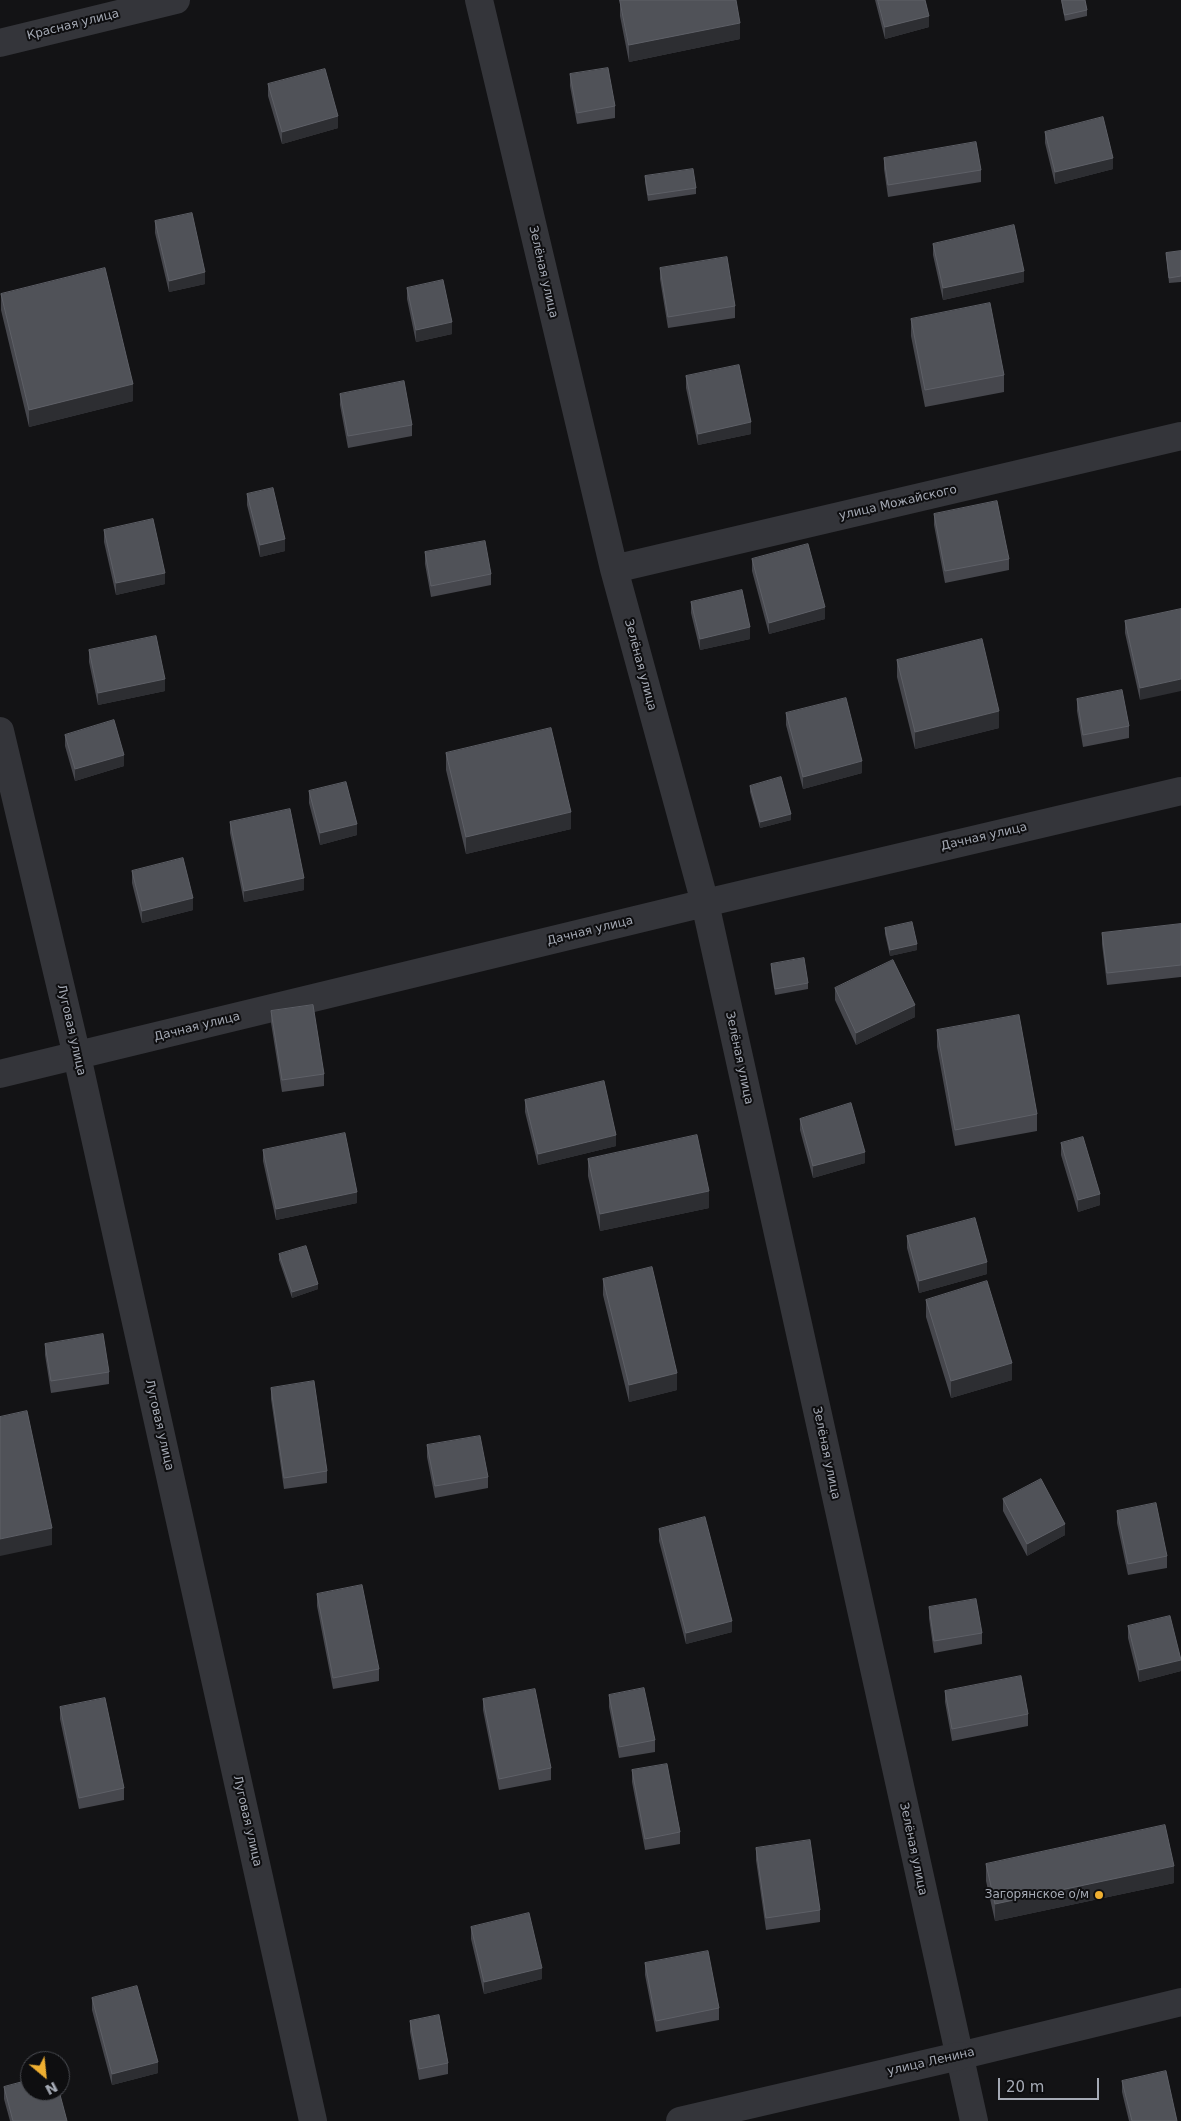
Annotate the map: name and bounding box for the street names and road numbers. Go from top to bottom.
street label: Красная улица [25,7,121,43]
street label: Зелёная улица [525,224,561,320]
street label: улица Можайского [838,482,958,524]
street label: Зелёная улица [621,618,659,712]
street label: Дачная улица [939,820,1029,854]
street label: Дачная улица [545,913,635,949]
street label: Луговая улица [53,983,89,1077]
street label: Дачная улица [152,1009,242,1045]
street label: Зелёная улица [722,1010,756,1106]
street label: Луговая улица [141,1378,177,1472]
street label: Зелёная улица [809,1405,843,1501]
street label: Луговая улица [229,1774,265,1868]
street label: Зелёная улица [896,1801,930,1897]
street label: улица Ленина [886,2045,976,2079]

